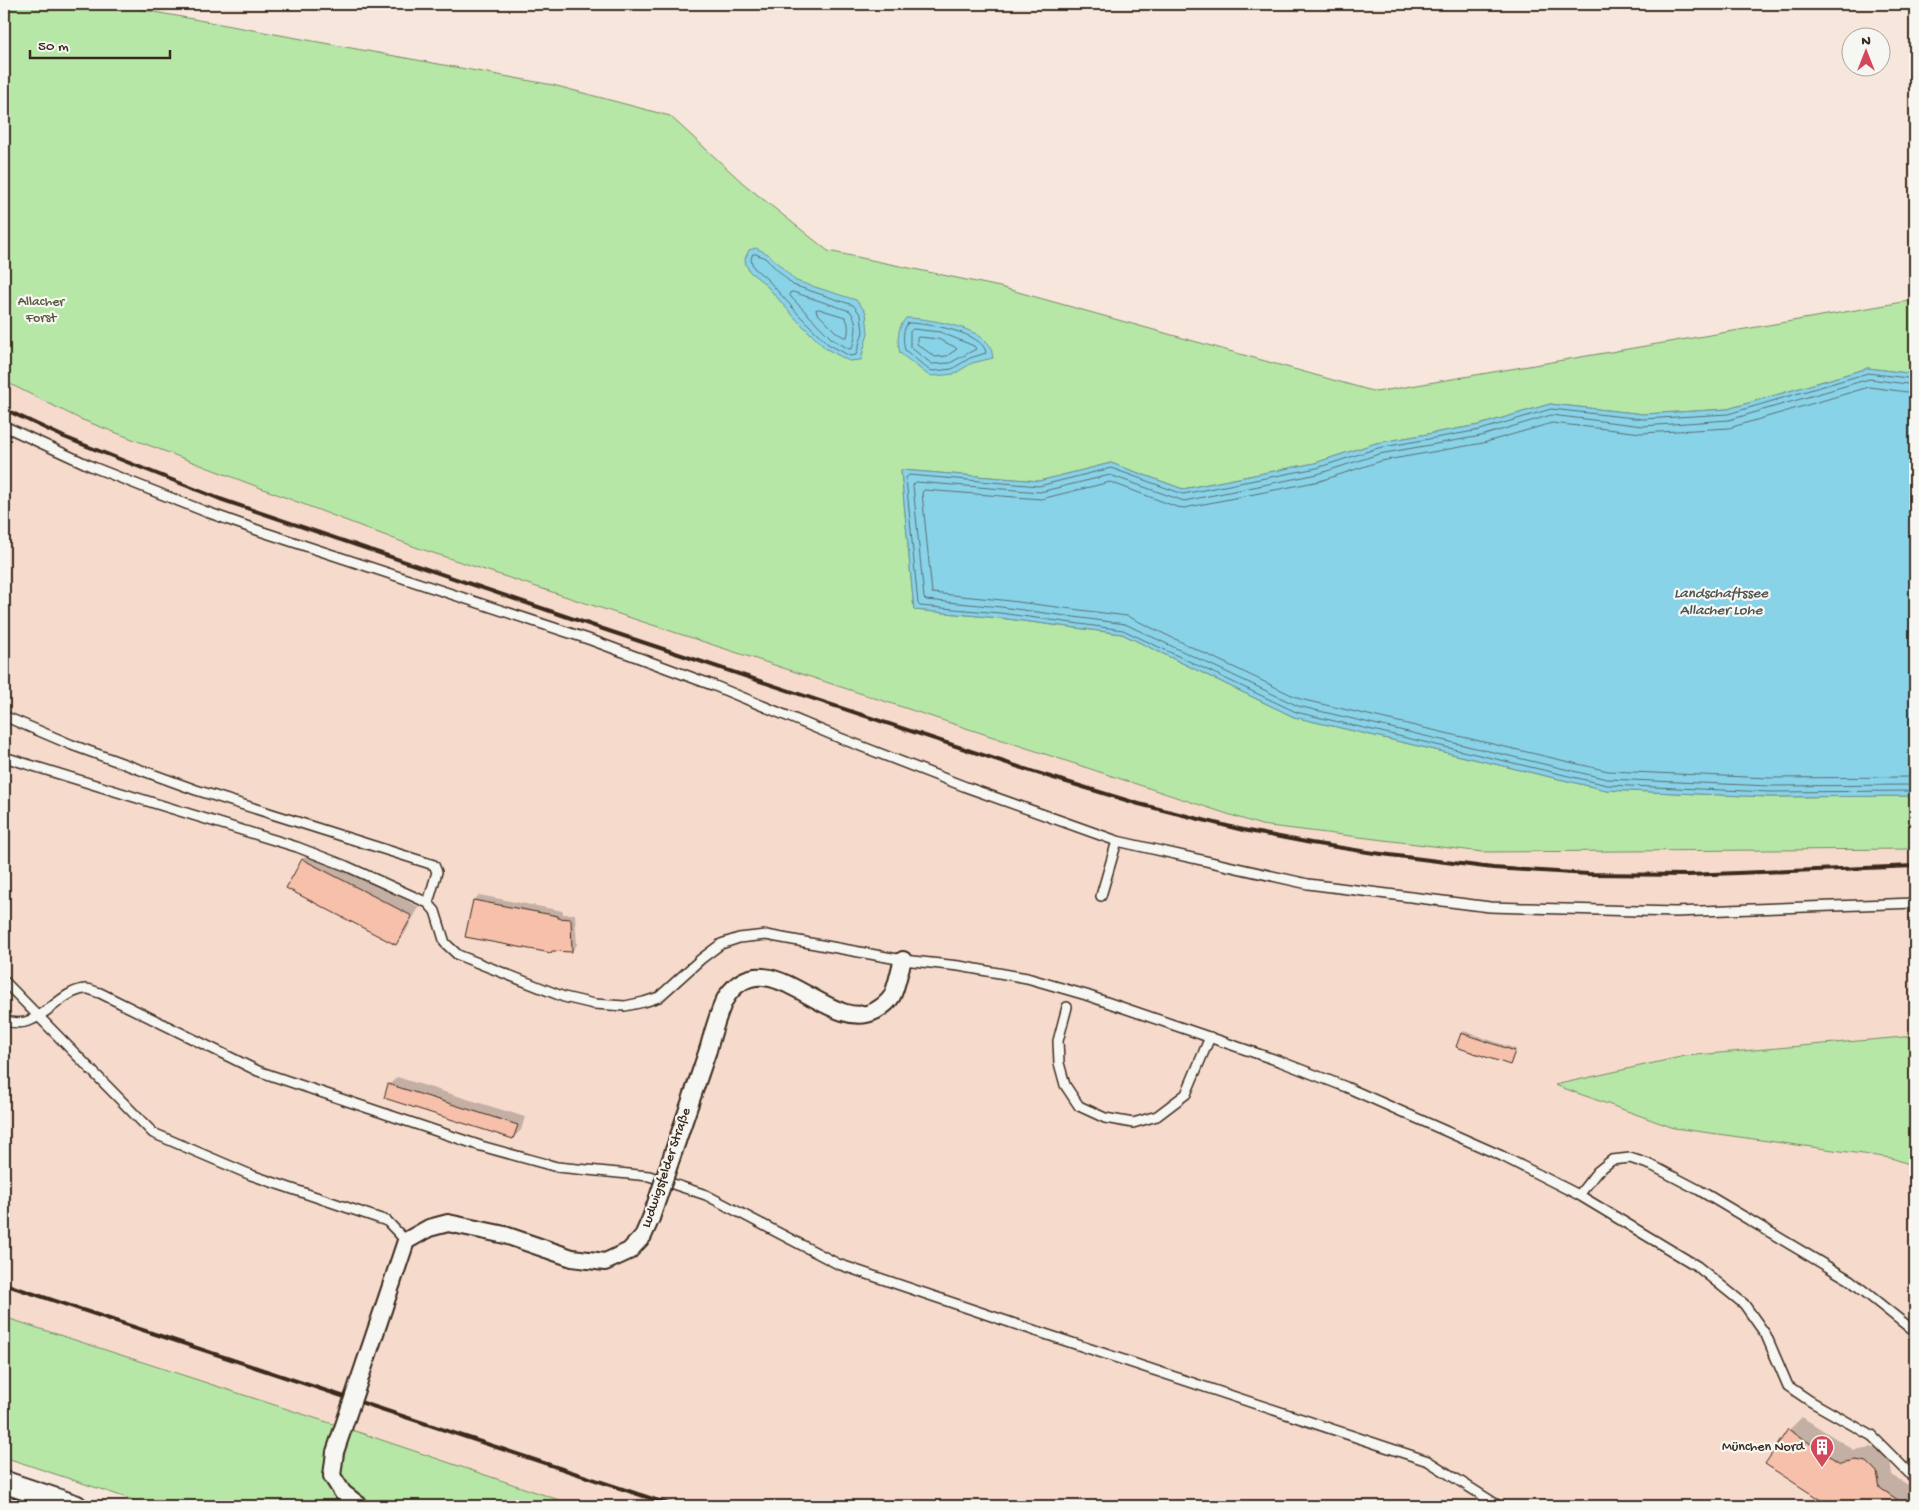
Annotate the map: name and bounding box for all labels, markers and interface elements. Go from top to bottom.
scale bar [30,28,170,60]
north arrow [1842,28,1892,78]
text: N [1861,33,1871,50]
text: 50 m [38,38,69,56]
park label: Allacher Forst [18,294,65,327]
water label: Landschaftssee Allacher Lohe [1674,585,1769,620]
street label: Ludwigsfelder Straße [638,1105,696,1230]
building icon: München Nord [1809,1434,1835,1468]
place label: München Nord [1722,1439,1806,1456]

